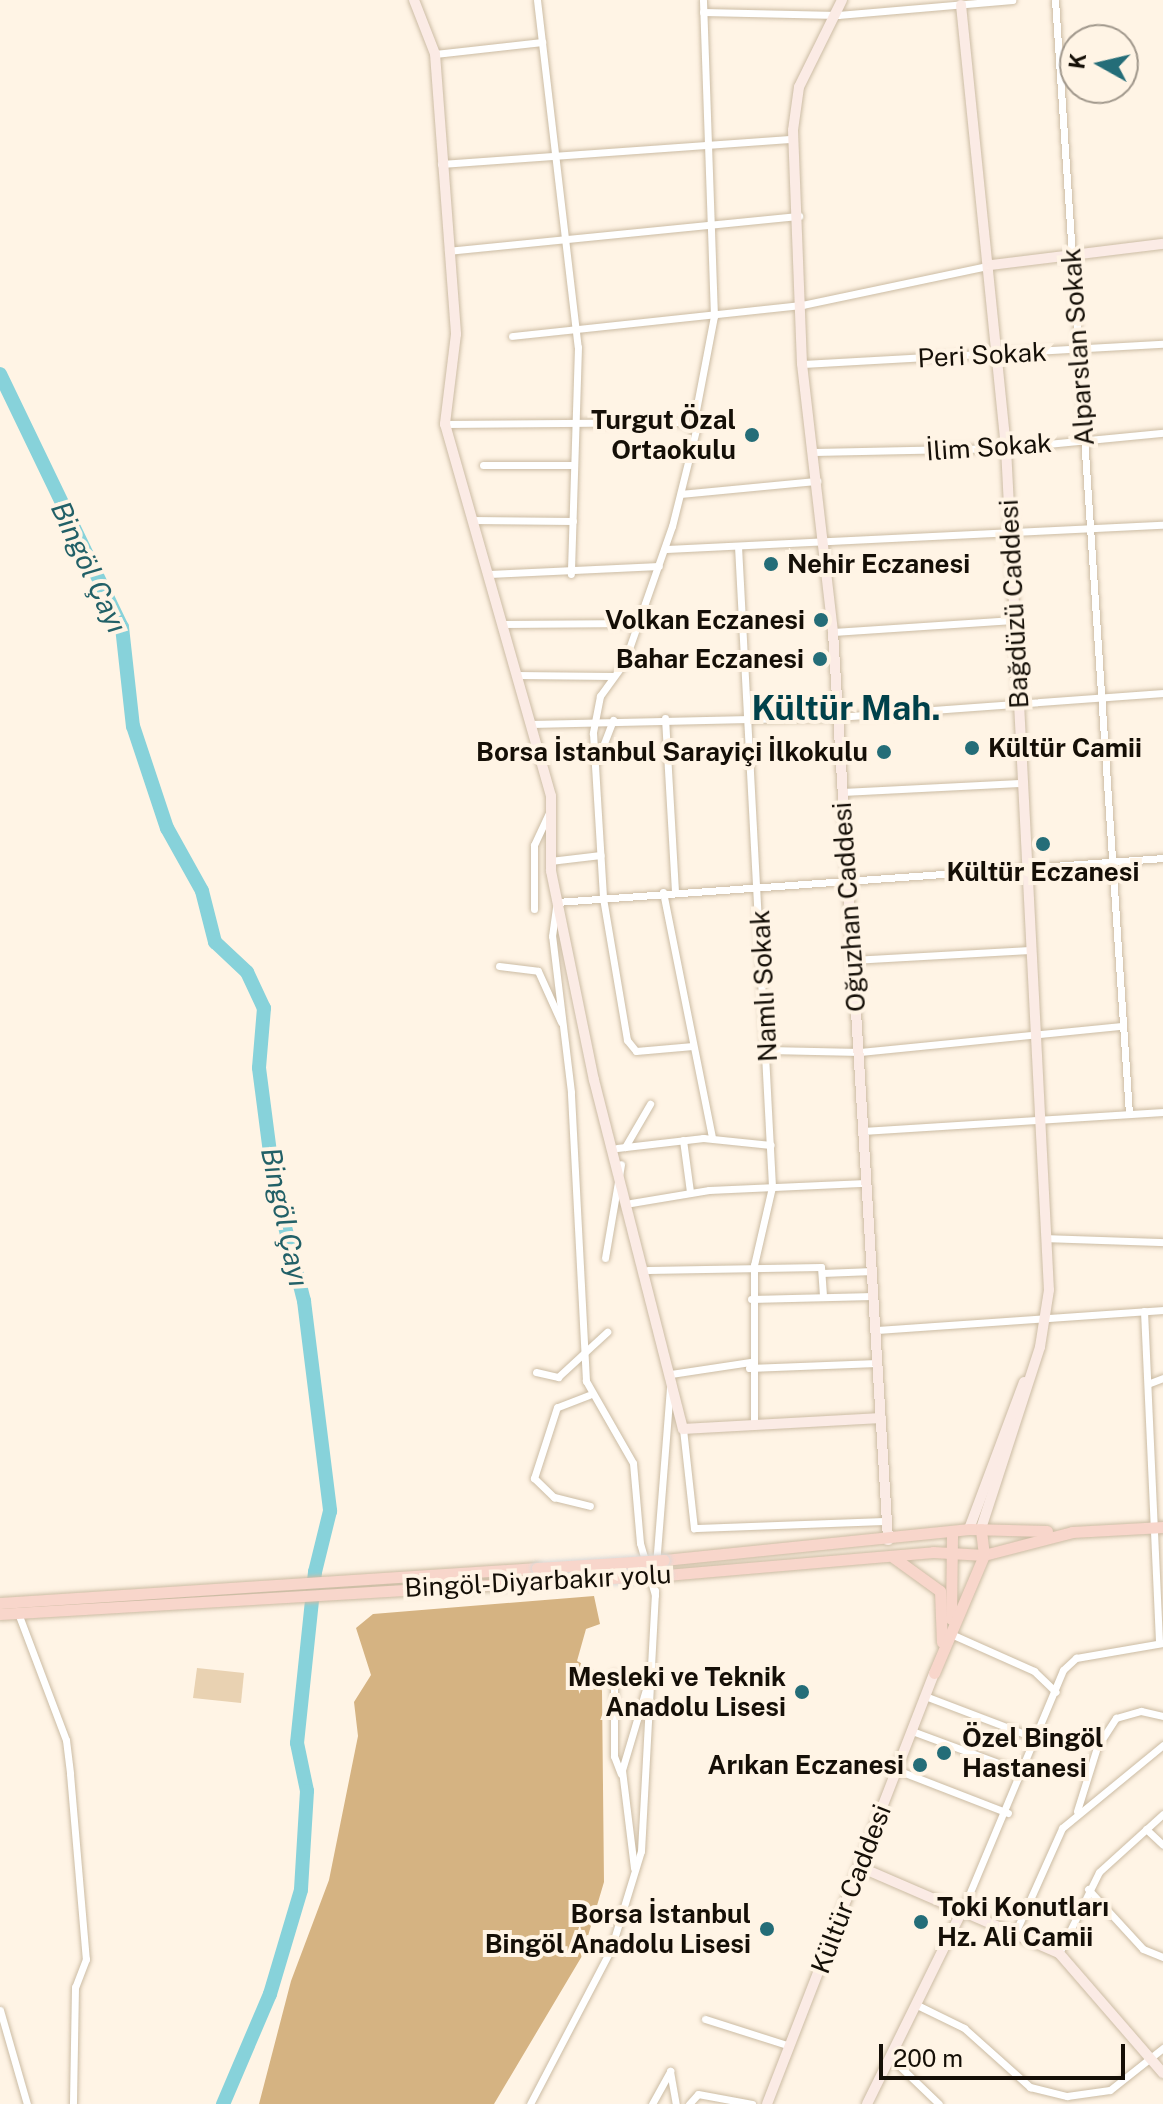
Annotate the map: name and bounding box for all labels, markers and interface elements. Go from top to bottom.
north arrow [1059,24,1139,104]
text: K [1063,51,1091,71]
street label: Alparslan Sokak [1056,247,1100,447]
street label: Peri Sokak [917,336,1047,374]
place label: Turgut Özal Ortaokulu [591,404,736,466]
marker: Turgut Özal Ortaokulu [743,426,761,444]
street label: İlim Sokak [925,427,1053,467]
water label: Bingöl Çayı [44,496,134,638]
street label: Bağdüzü Caddesi [993,499,1035,709]
place label: Nehir Eczanesi [787,548,970,580]
marker: Nehir Eczanesi [762,555,780,573]
place label: Volkan Eczanesi [605,604,805,636]
marker: Volkan Eczanesi [812,611,830,629]
place label: Bahar Eczanesi [616,643,804,675]
marker: Bahar Eczanesi [811,650,829,668]
district label: Kültür Mah. [751,689,941,729]
place label: Kültür Camii [988,732,1142,764]
place label: Borsa İstanbul Sarayiçi İlkokulu [476,736,868,768]
marker: Kültür Camii [963,739,981,757]
marker: Borsa İstanbul Sarayiçi İlkokulu [875,743,893,761]
street label: Oğuzhan Caddesi [826,801,872,1013]
marker: Kültür Eczanesi [1034,835,1052,853]
place label: Kültür Eczanesi [947,856,1139,888]
street label: Namlı Sokak [744,909,784,1063]
water label: Bingöl Çayı [254,1144,316,1290]
street label: Bingöl-Diyarbakır yolu [404,1558,672,1604]
place label: Mesleki ve Teknik Anadolu Lisesi [568,1661,786,1722]
marker: Mesleki ve Teknik Anadolu Lisesi [793,1683,811,1701]
place label: Özel Bingöl Hastanesi [962,1722,1104,1784]
marker: Özel Bingöl Hastanesi [933,1742,955,1764]
place label: Arıkan Eczanesi [708,1749,904,1781]
marker: Arıkan Eczanesi [911,1756,929,1774]
street label: Kültür Caddesi [805,1800,897,1978]
place label: Toki Konutları Hz. Ali Camii [937,1891,1109,1952]
place label: Borsa İstanbul Bingöl Anadolu Lisesi [485,1898,751,1960]
marker: Toki Konutları Hz. Ali Camii [912,1913,930,1931]
marker: Borsa İstanbul Bingöl Anadolu Lisesi [758,1920,776,1938]
scale bar [883,2028,1129,2078]
text: 200 m [893,2044,963,2072]

